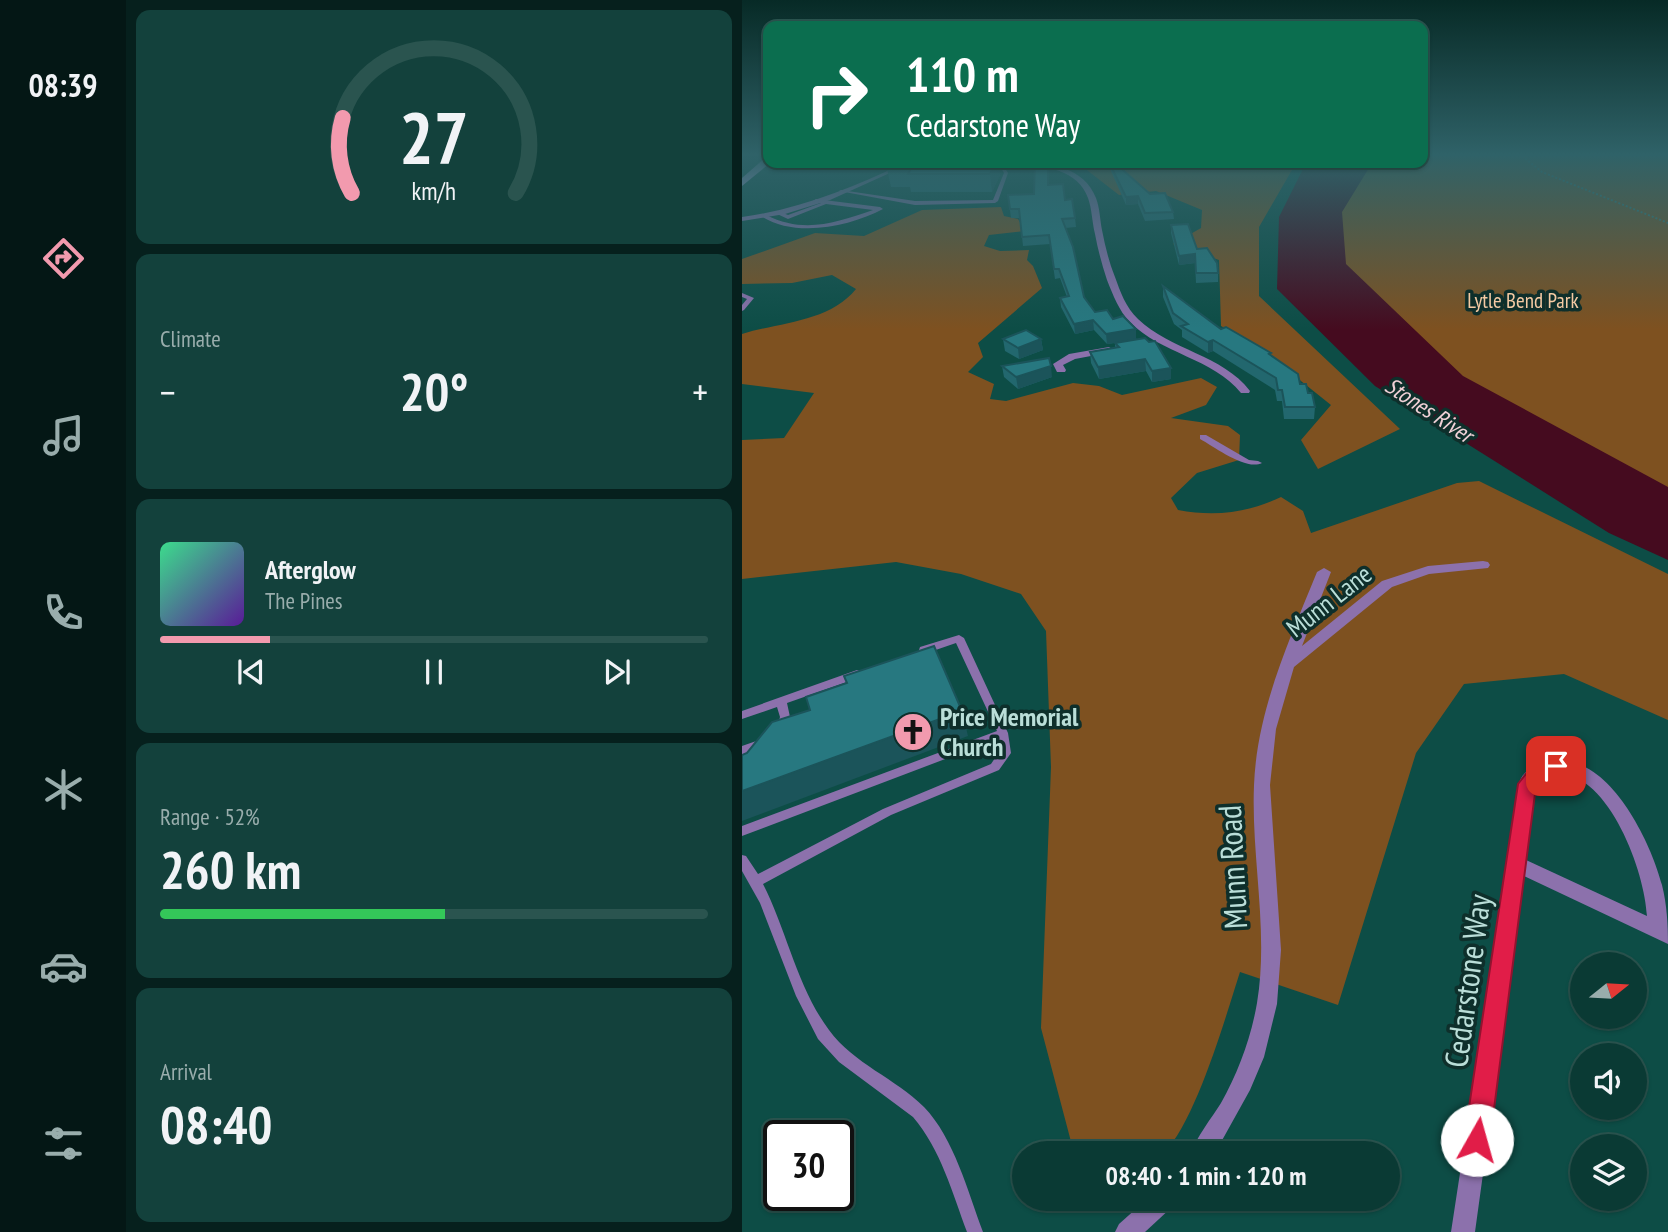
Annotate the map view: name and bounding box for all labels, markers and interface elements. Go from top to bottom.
text: 110 m [906,42,1019,106]
icon: right [791,49,882,140]
text: 08:39 [28,64,98,106]
text: 27 [399,90,469,184]
text: Cedarstone Way [906,104,1080,146]
text: km/h [412,175,456,207]
icon: directions [39,234,88,283]
park label: Lytle Bend Park [1467,287,1579,314]
text: Climate [160,324,221,353]
text: 20° [400,358,468,425]
text: − [160,367,176,416]
text: + [692,367,708,416]
water label: Stones River [1380,370,1482,451]
icon: music [39,411,88,460]
text: Afterglow [265,553,356,586]
street label: Munn Lane [1279,557,1378,644]
text: The Pines [265,586,343,615]
icon: phone [39,588,88,637]
icon: previous [232,653,270,691]
icon: pause [415,653,453,691]
icon: next [598,653,636,691]
place label: Price Memorial Church [940,700,1079,763]
church icon: Price Memorial Church [892,711,934,753]
pin [1526,736,1586,796]
icon: arrive [1537,747,1575,785]
icon: climate [39,765,88,814]
text: Range · 52% [160,802,260,831]
street label: Munn Road [1208,804,1256,930]
text: 260 km [160,836,301,903]
street label: Cedarstone Way [1434,892,1500,1070]
icon: car [39,942,88,991]
north arrow [1570,952,1647,1029]
map controls [1570,952,1647,1211]
button: sound [1570,1043,1647,1120]
text: Arrival [160,1057,212,1086]
text: 08:40 [160,1091,272,1158]
position arrow [1440,1103,1514,1177]
icon: filters [39,1119,88,1168]
speed limit sign: 30 [763,1120,854,1211]
button: layers [1570,1134,1647,1211]
text: 08:40 · 1 min · 120 m [1106,1159,1306,1192]

